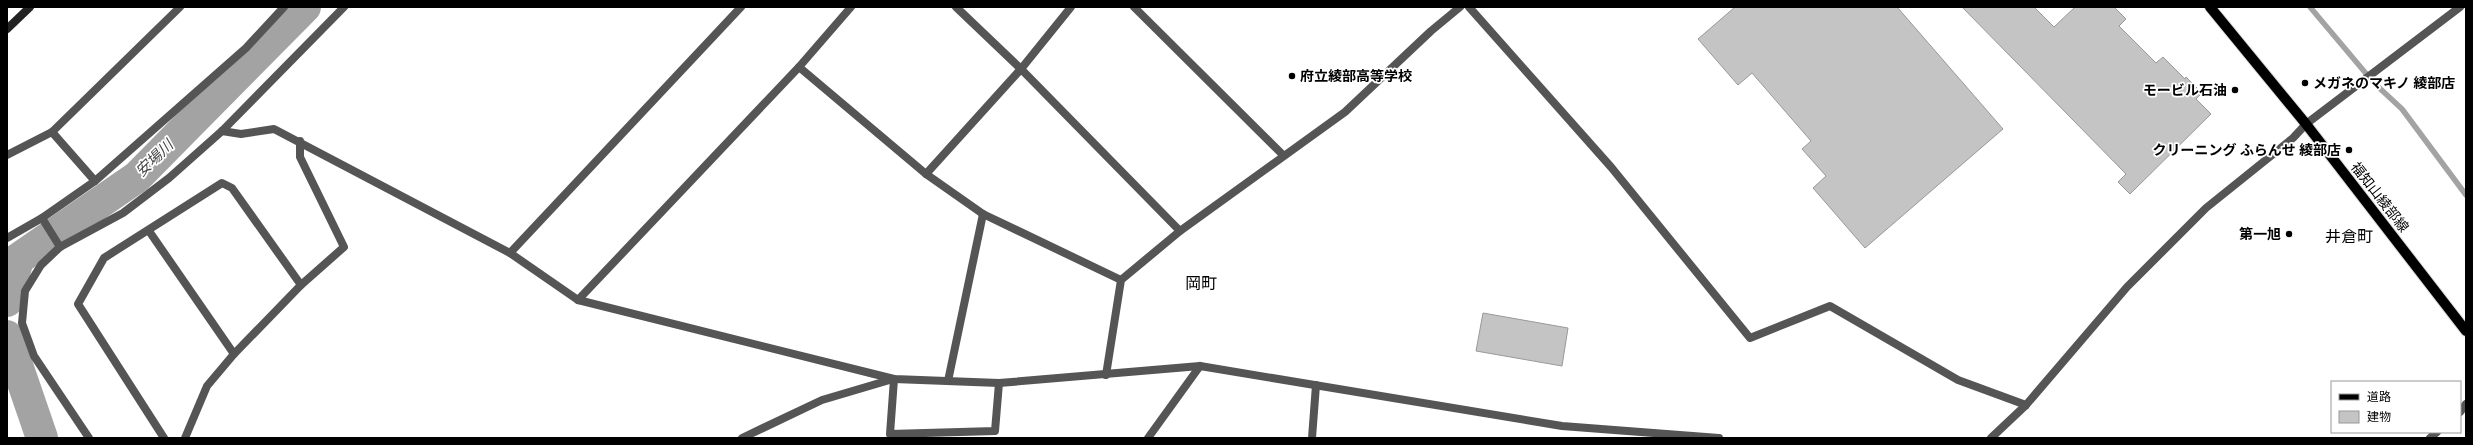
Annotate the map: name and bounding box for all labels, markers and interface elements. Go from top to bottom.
place label: 府立綾部高等学校 [1300,67,1412,85]
marker: 府立綾部高等学校 [1287,71,1297,81]
place label: メガネのマキノ 綾部店 [2313,74,2455,92]
marker: メガネのマキノ 綾部店 [2300,78,2310,88]
place label: モービル石油 [2143,81,2227,99]
marker: モービル石油 [2230,85,2240,95]
water label: 安場川 [131,133,179,181]
place label: クリーニング ふらんせ 綾部店 [2153,141,2341,159]
marker: クリーニング ふらんせ 綾部店 [2344,145,2354,155]
street label: 福知山綾部線 [2347,158,2413,236]
place label: 第一旭 [2239,225,2281,243]
district label: 井倉町 [2325,225,2373,247]
marker: 第一旭 [2284,229,2294,239]
district label: 岡町 [1185,272,1217,294]
legend [2331,381,2461,433]
text: 道路 [2367,389,2391,405]
text: 建物 [2367,409,2391,425]

